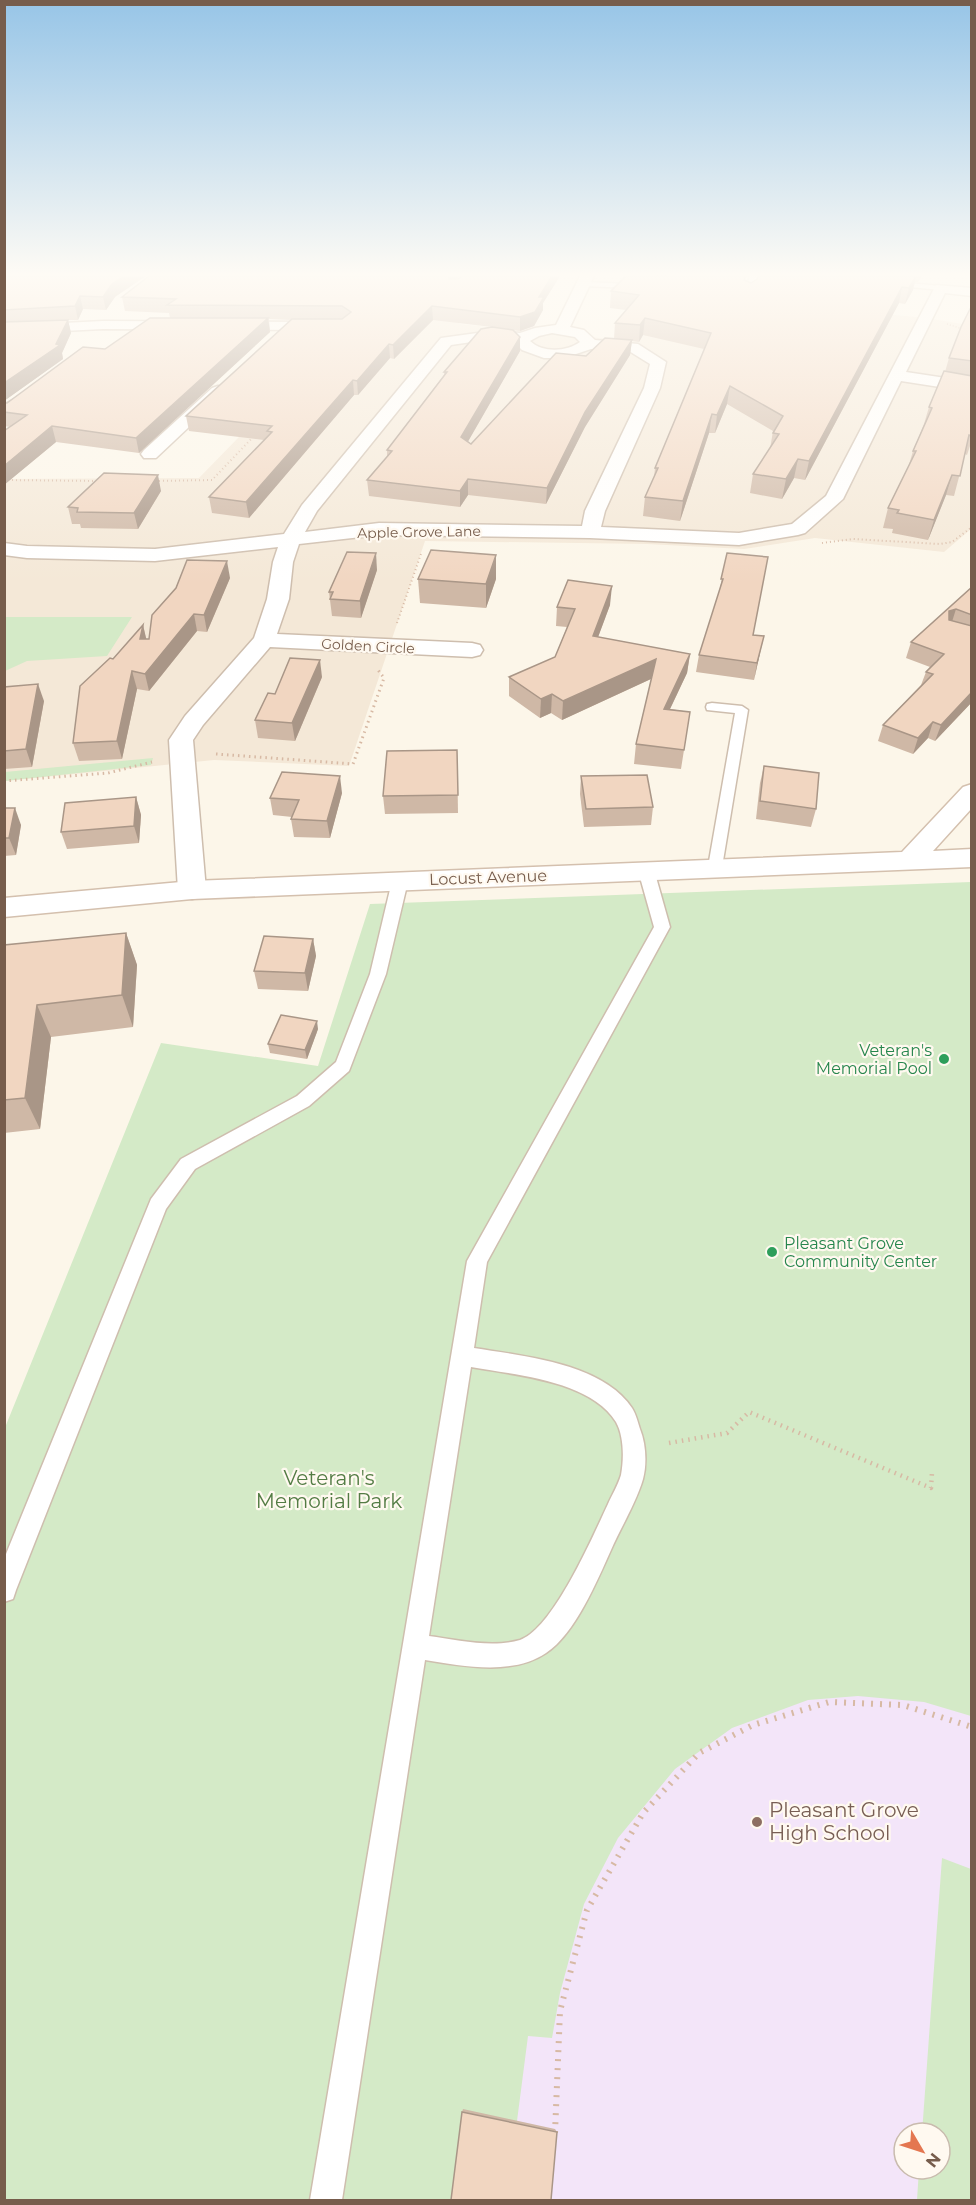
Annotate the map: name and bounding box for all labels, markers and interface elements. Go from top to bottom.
street label: Apple Grove Lane [357,522,481,542]
street label: Golden Circle [321,635,415,657]
street label: Locust Avenue [429,866,547,889]
place label: Veteran's Memorial Pool [816,1041,932,1078]
marker: Veteran's Memorial Pool [937,1052,951,1066]
place label: Pleasant Grove Community Center [784,1234,937,1271]
marker: Pleasant Grove Community Center [765,1245,779,1259]
park label: Veteran's Memorial Park [256,1466,402,1513]
place label: Pleasant Grove High School [769,1798,919,1845]
marker: Pleasant Grove High School [750,1815,764,1829]
north arrow [892,2121,952,2181]
text: N [922,2149,945,2171]

